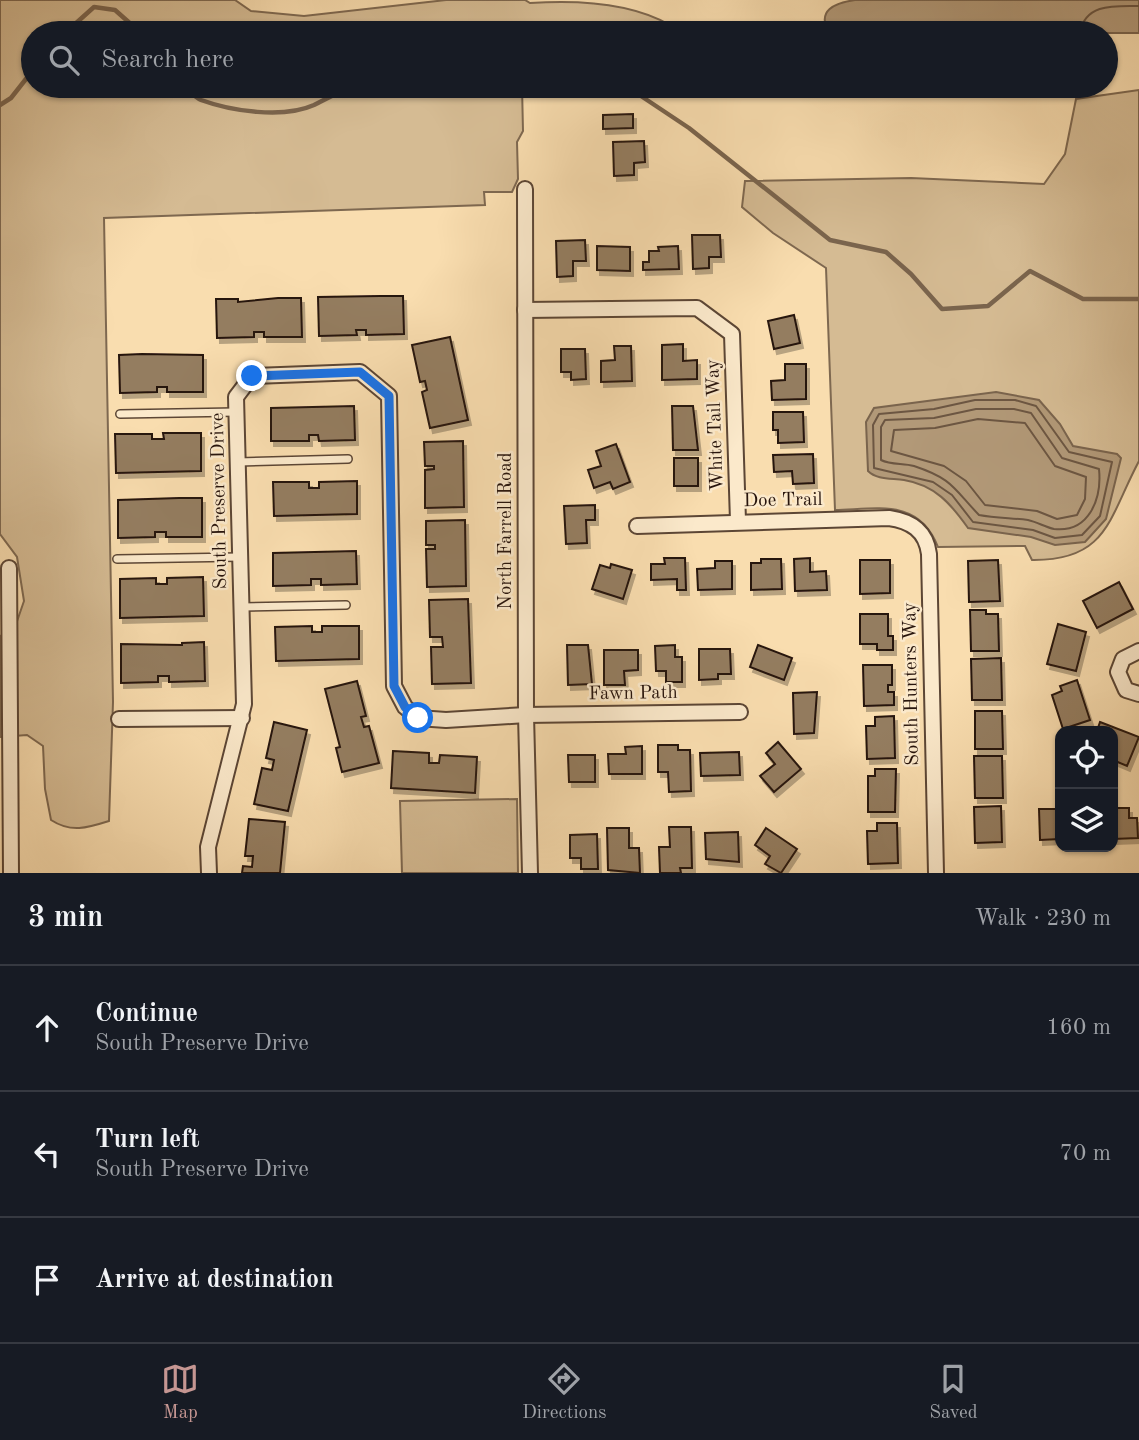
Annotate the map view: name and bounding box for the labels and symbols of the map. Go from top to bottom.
street label: White Tail Way [704,359,728,491]
route end [236,360,267,391]
street label: South Preserve Drive [209,412,231,590]
street label: North Farrell Road [497,452,516,610]
street label: Doe Trail [743,491,823,511]
street label: South Hunters Way [901,602,923,766]
street label: Fawn Path [588,684,678,704]
route start [402,702,433,733]

